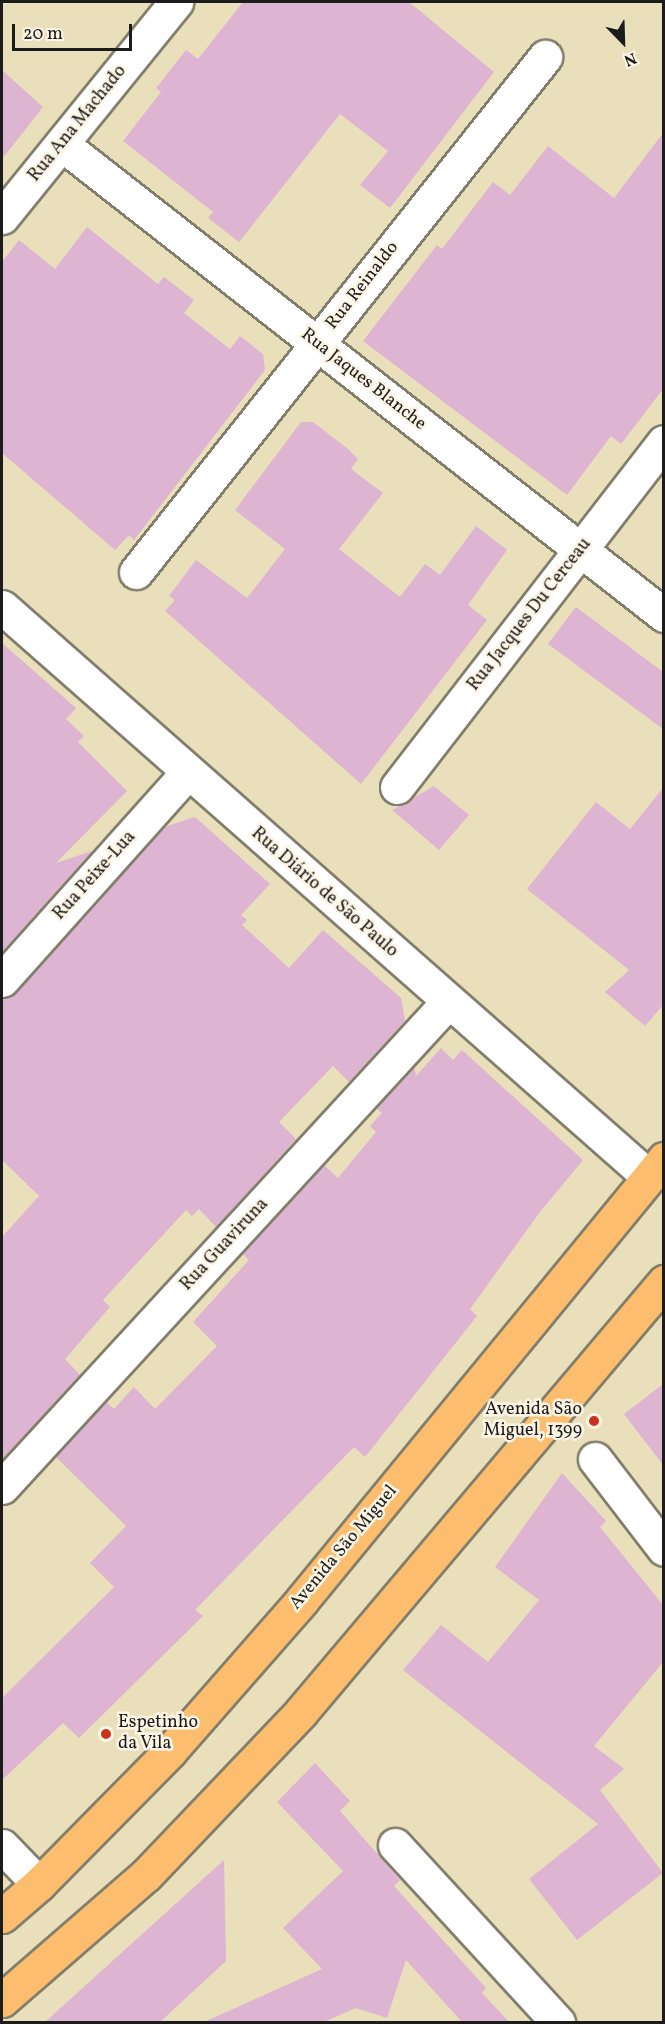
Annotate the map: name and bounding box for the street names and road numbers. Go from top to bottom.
street label: Rua Ana Machado [24,61,132,187]
street label: Rua Reinaldo [322,238,404,334]
street label: Rua Jaques Blanche [296,324,430,436]
street label: Rua Jacques Du Cerceau [464,534,596,696]
street label: Rua Diário de São Paulo [246,823,402,963]
street label: Rua Peixe-Lua [49,827,141,925]
street label: Rua Guaviruna [176,1194,274,1296]
street label: Avenida São Miguel [286,1481,402,1615]

